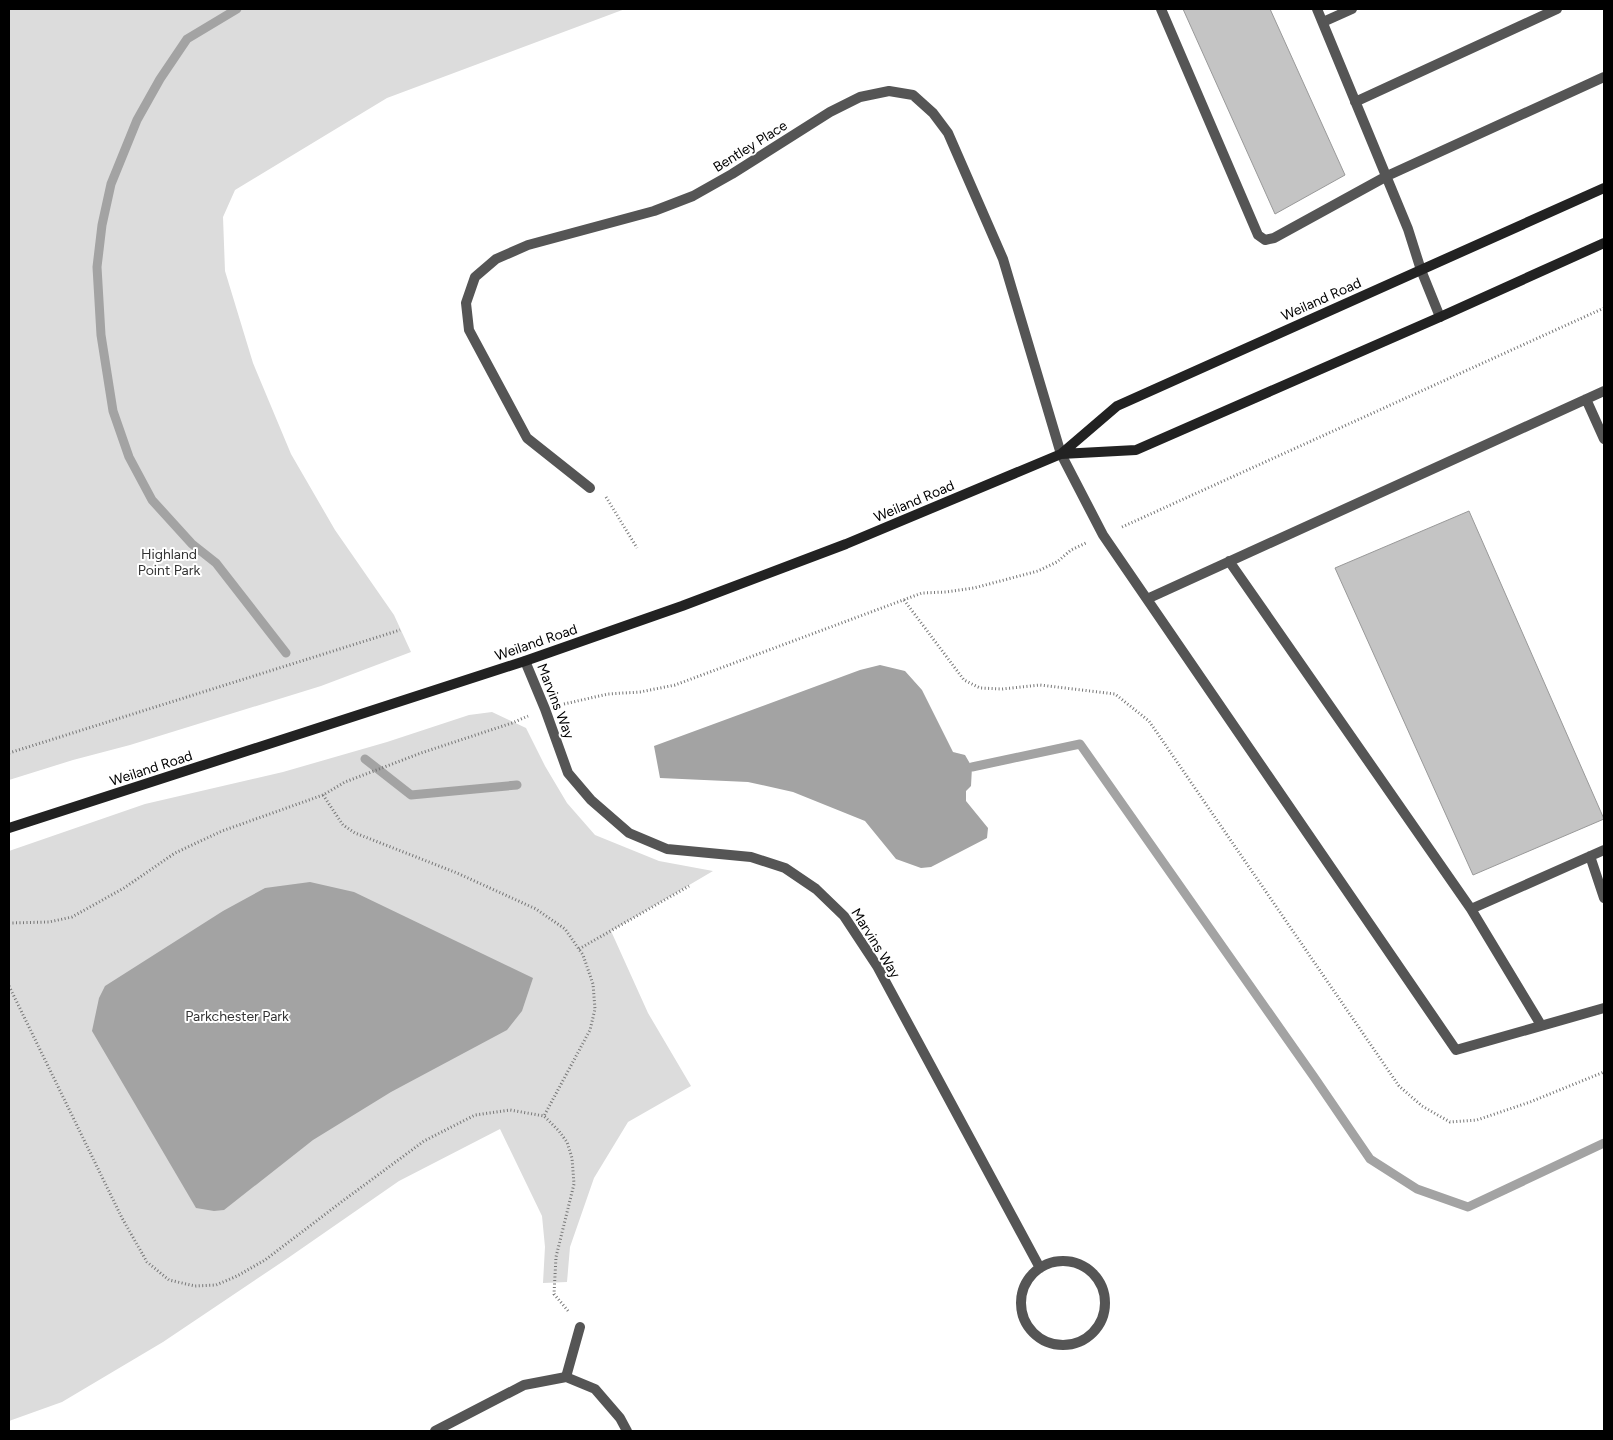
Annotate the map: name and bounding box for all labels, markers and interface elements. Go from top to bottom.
street label: Bentley Place [710,117,791,176]
street label: Weiland Road [1279,274,1364,325]
street label: Weiland Road [871,477,957,526]
park label: Highland Point Park [138,546,200,579]
street label: Weiland Road [493,620,579,664]
street label: Marvins Way [533,661,578,742]
street label: Weiland Road [108,747,195,790]
street label: Marvins Way [847,905,904,982]
park label: Parkchester Park [185,1008,289,1025]

